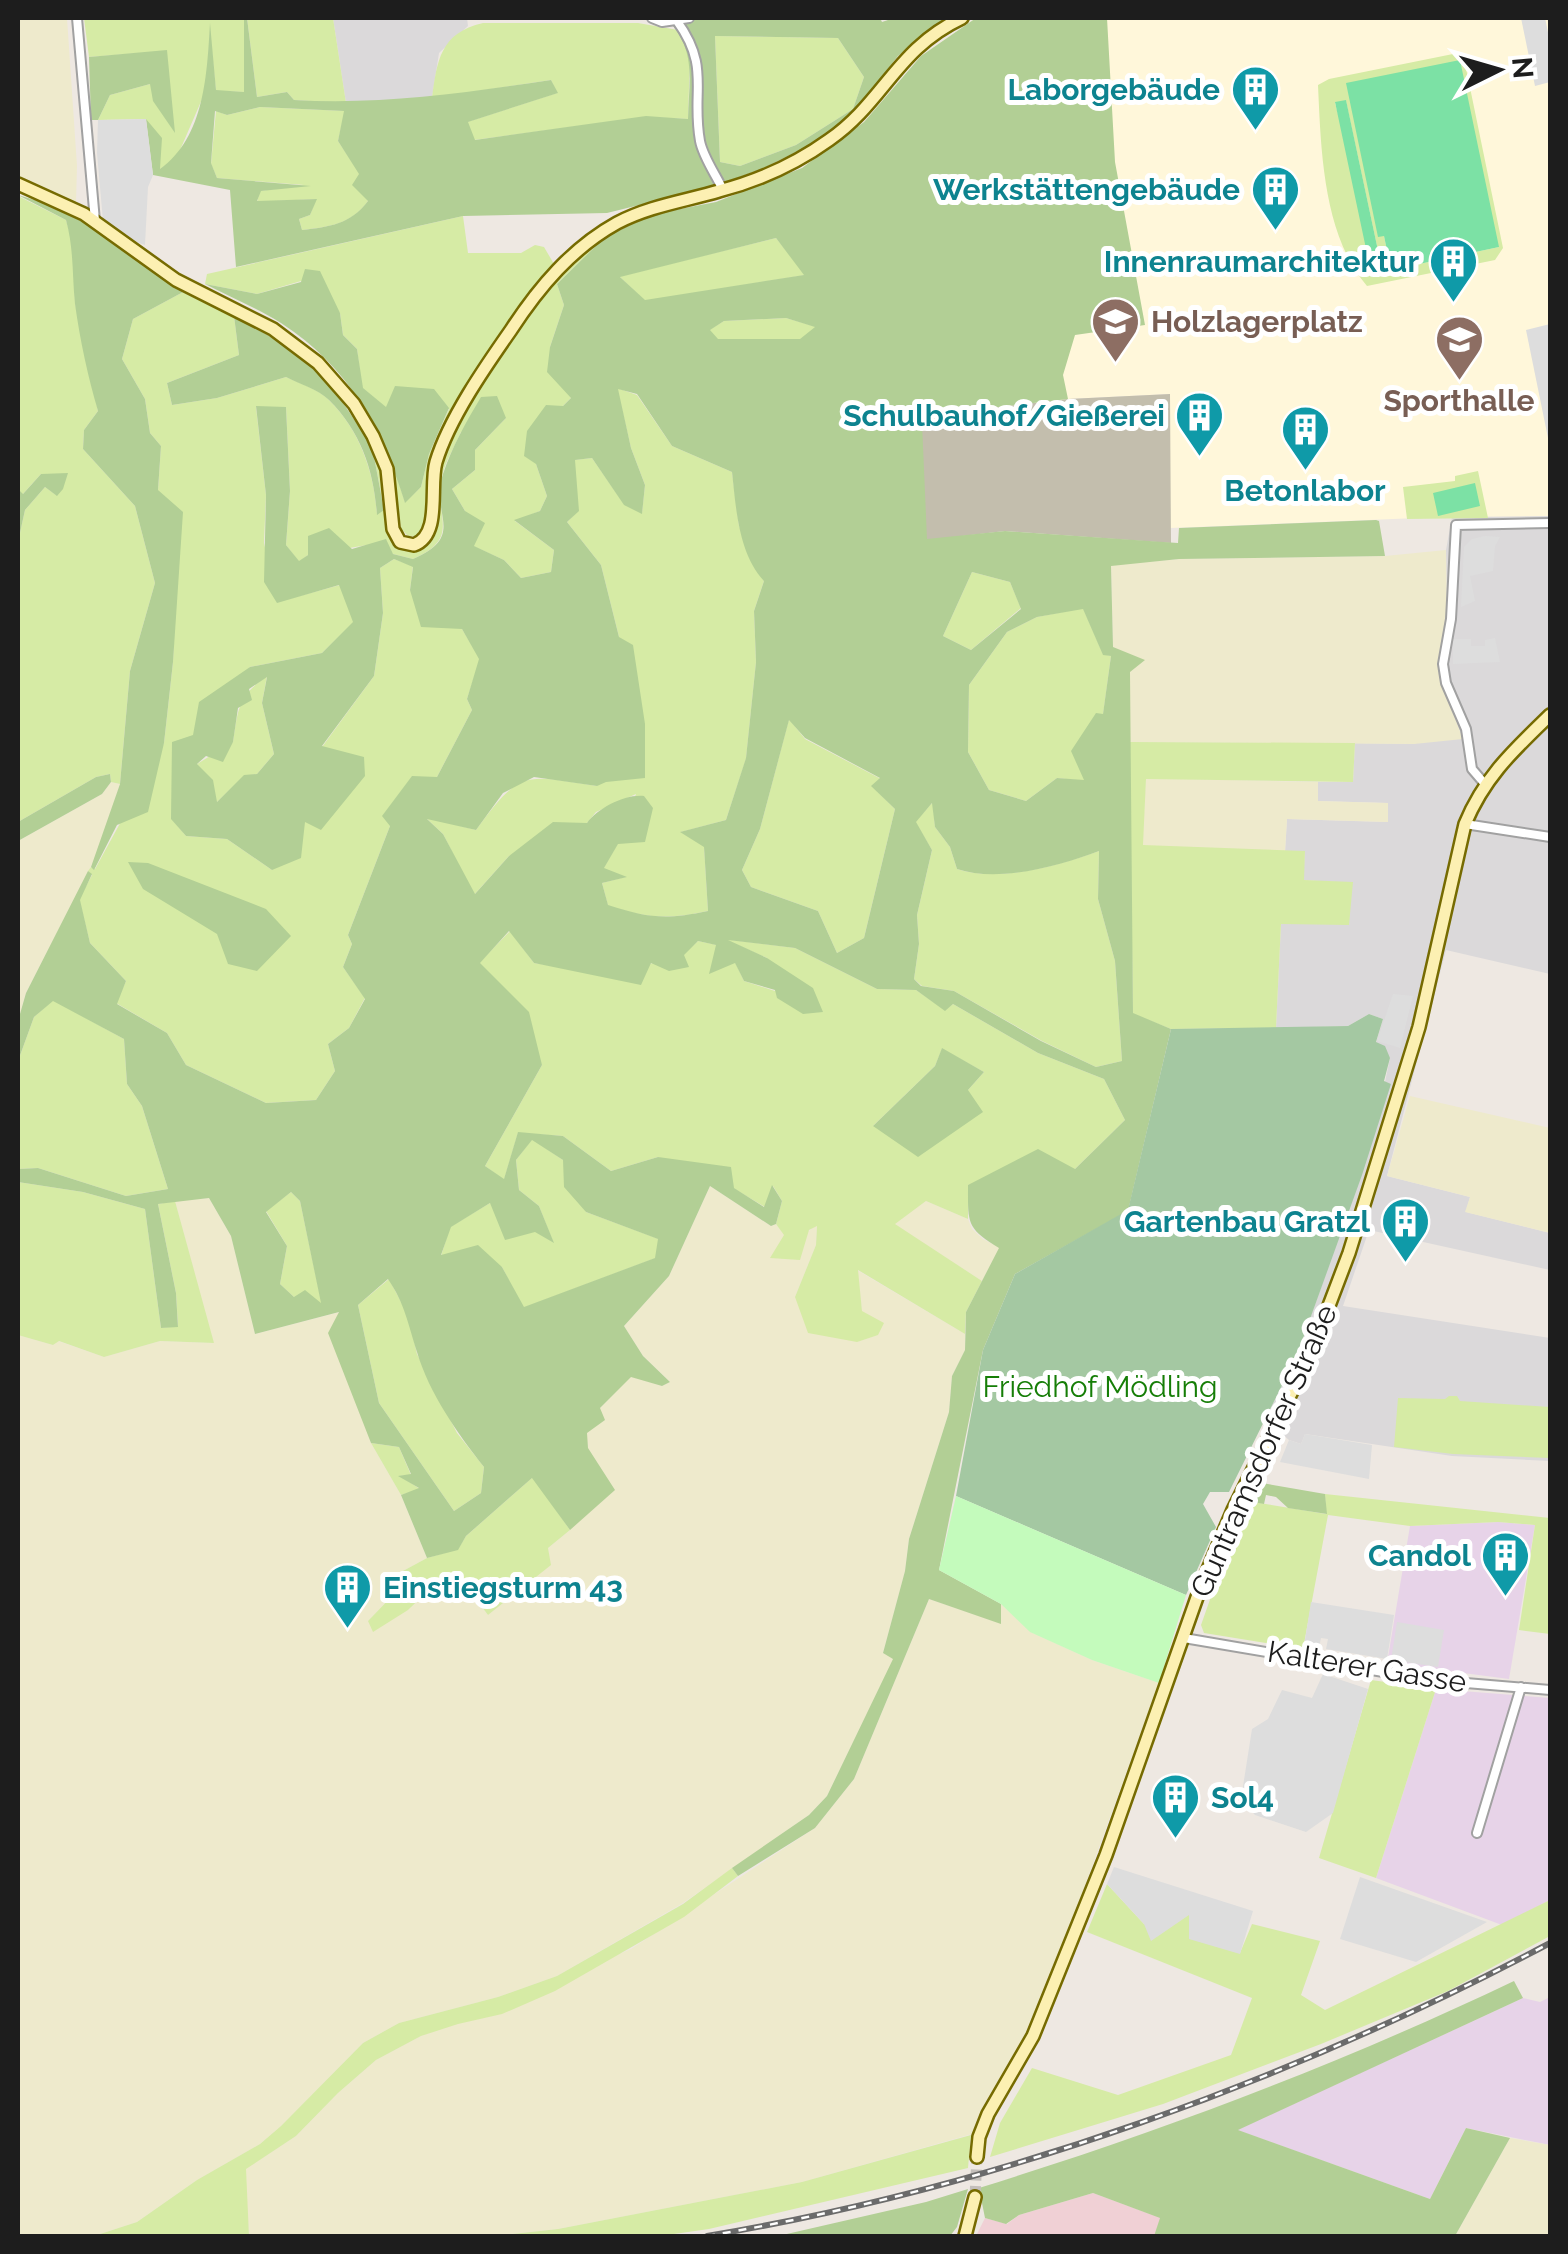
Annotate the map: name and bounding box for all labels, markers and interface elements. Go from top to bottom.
north arrow [1448,20,1548,120]
text: N [1505,56,1540,80]
building icon: Laborgebäude [1229,64,1281,132]
place label: Laborgebäude [1008,72,1220,107]
building icon: Werkstättengebäude [1249,164,1301,232]
place label: Werkstättengebäude [933,172,1240,207]
building icon: Innenraumarchitektur [1428,236,1480,304]
place label: Innenraumarchitektur [1104,244,1419,279]
school or university icon: Holzlagerplatz [1090,296,1142,364]
place label: Holzlagerplatz [1151,304,1363,339]
school or university icon: Sporthalle [1433,314,1485,382]
place label: Sporthalle [1384,383,1535,418]
building icon: Schulbauhof/Gießerei [1174,390,1226,458]
place label: Schulbauhof/Gießerei [843,398,1165,433]
building icon: Betonlabor [1279,404,1331,472]
place label: Betonlabor [1224,473,1386,508]
building icon: Gartenbau Gratzl [1379,1196,1431,1264]
place label: Gartenbau Gratzl [1124,1204,1370,1239]
street label: Guntramsdorfer Straße [1183,1299,1344,1602]
park label: Friedhof Mödling [982,1369,1218,1404]
building icon: Candol [1480,1530,1532,1598]
place label: Candol [1368,1538,1471,1573]
building icon: Einstiegsturm 43 [322,1562,374,1630]
place label: Einstiegsturm 43 [383,1570,623,1605]
street label: Kalterer Gasse [1265,1634,1469,1699]
building icon: Sol4 [1150,1772,1202,1840]
place label: Sol4 [1211,1780,1274,1815]

